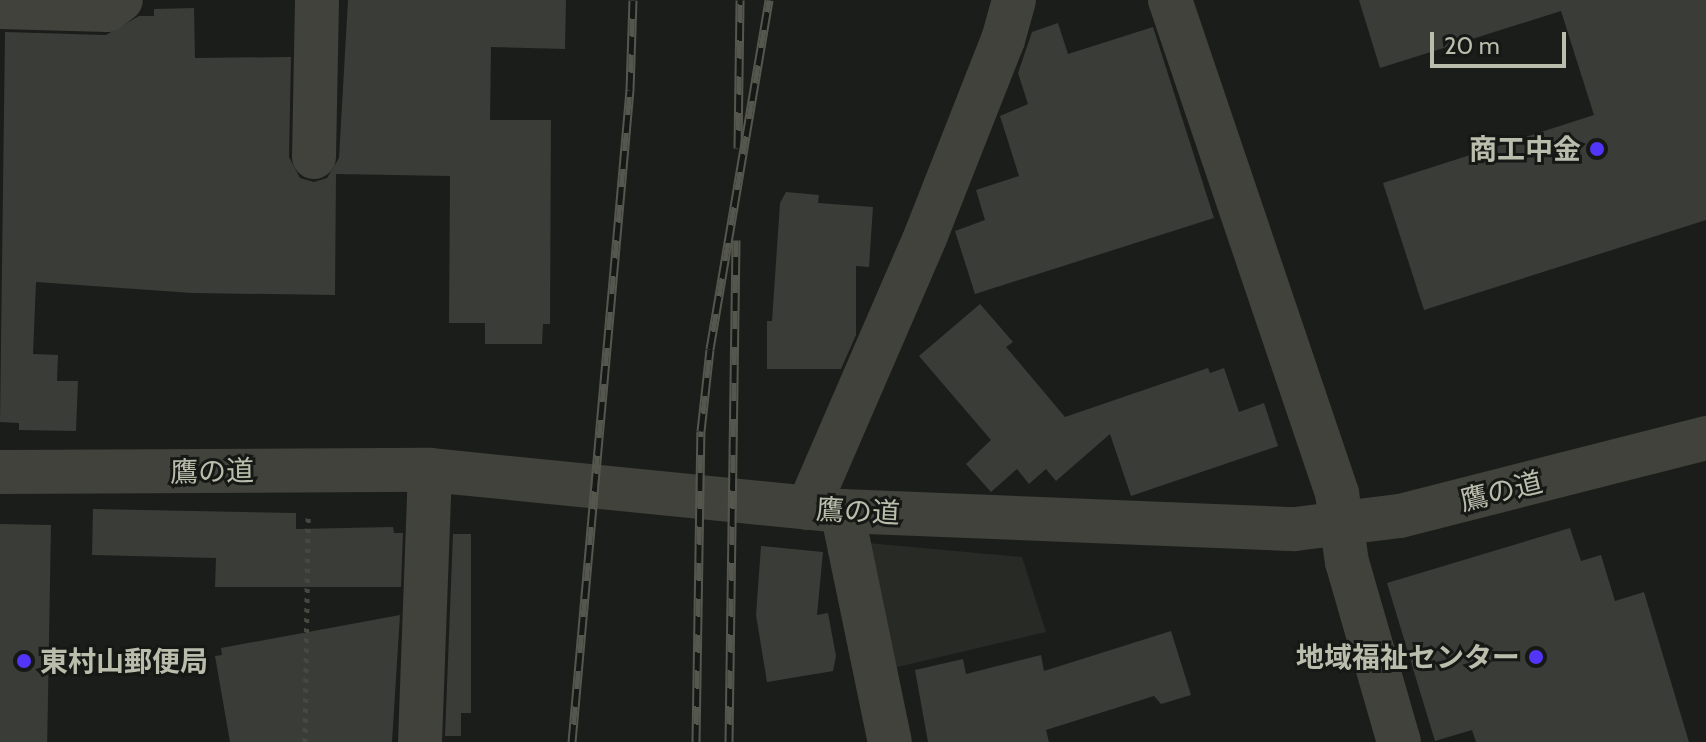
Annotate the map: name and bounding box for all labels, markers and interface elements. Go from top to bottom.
scale bar [1434,16,1570,66]
text: 20 m [1444,31,1500,60]
place label: 商工中金 [1469,132,1581,166]
marker: 商工中金 [1588,140,1606,158]
street label: 鷹の道 [170,453,254,489]
street label: 鷹の道 [1456,465,1546,517]
street label: 鷹の道 [815,492,901,530]
place label: 地域福祉センター [1296,640,1520,674]
place label: 東村山郵便局 [40,644,208,678]
marker: 地域福祉センター [1527,648,1545,666]
marker: 東村山郵便局 [15,652,33,670]

